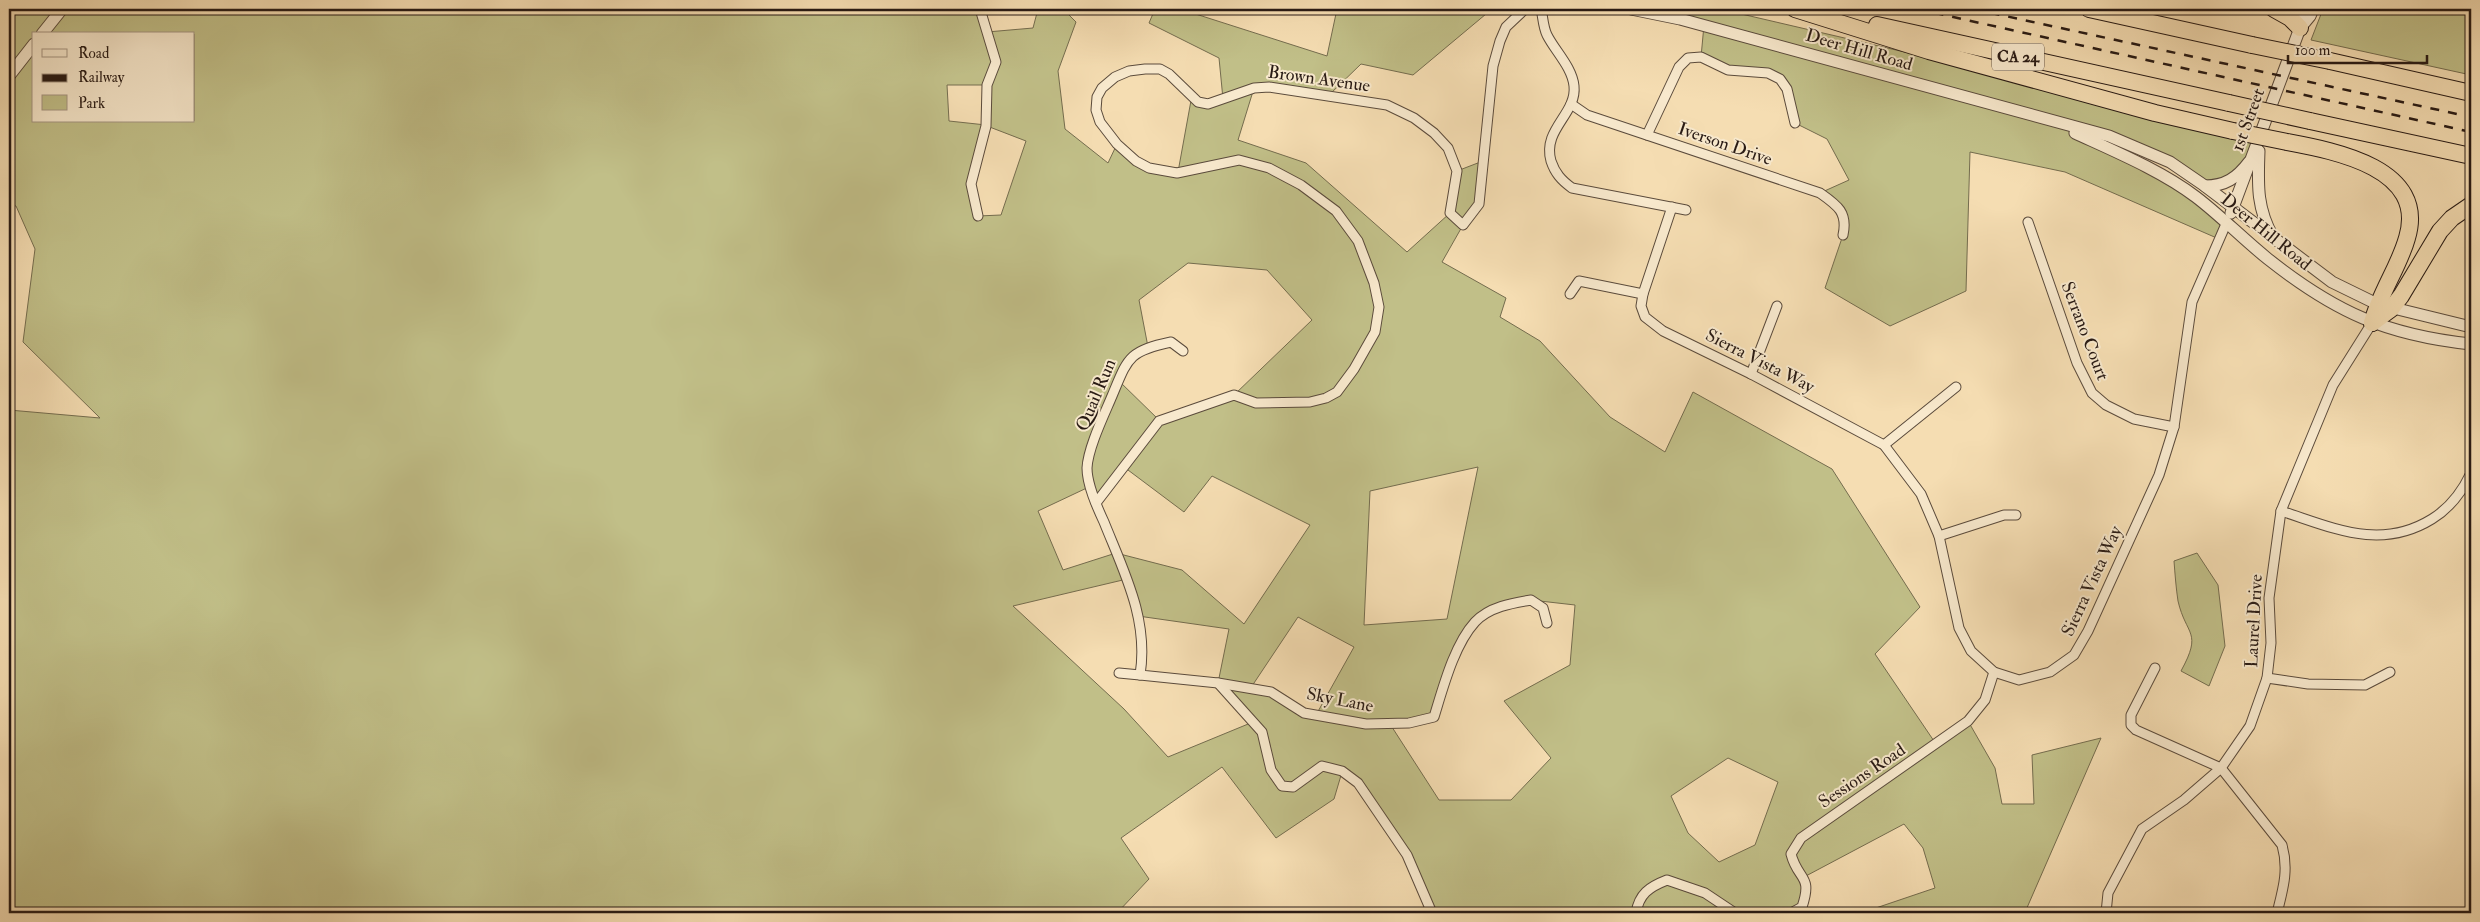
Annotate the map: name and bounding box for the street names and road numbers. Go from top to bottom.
street label: Deer Hill Road [1803,24,1915,76]
road number: CA 24 [1992,44,2044,70]
street label: Brown Avenue [1266,60,1372,98]
street label: 1st Street [2226,85,2270,155]
street label: Iverson Drive [1675,117,1776,171]
street label: Deer Hill Road [2216,188,2316,276]
street label: Serrano Court [2056,278,2114,384]
street label: Sierra Vista Way [1702,324,1819,399]
street label: Quail Run [1070,355,1122,435]
street label: Sierra Vista Way [2056,521,2128,640]
street label: Laurel Drive [2240,573,2268,668]
street label: Sky Lane [1305,682,1376,718]
street label: Sessions Road [1814,738,1910,814]

